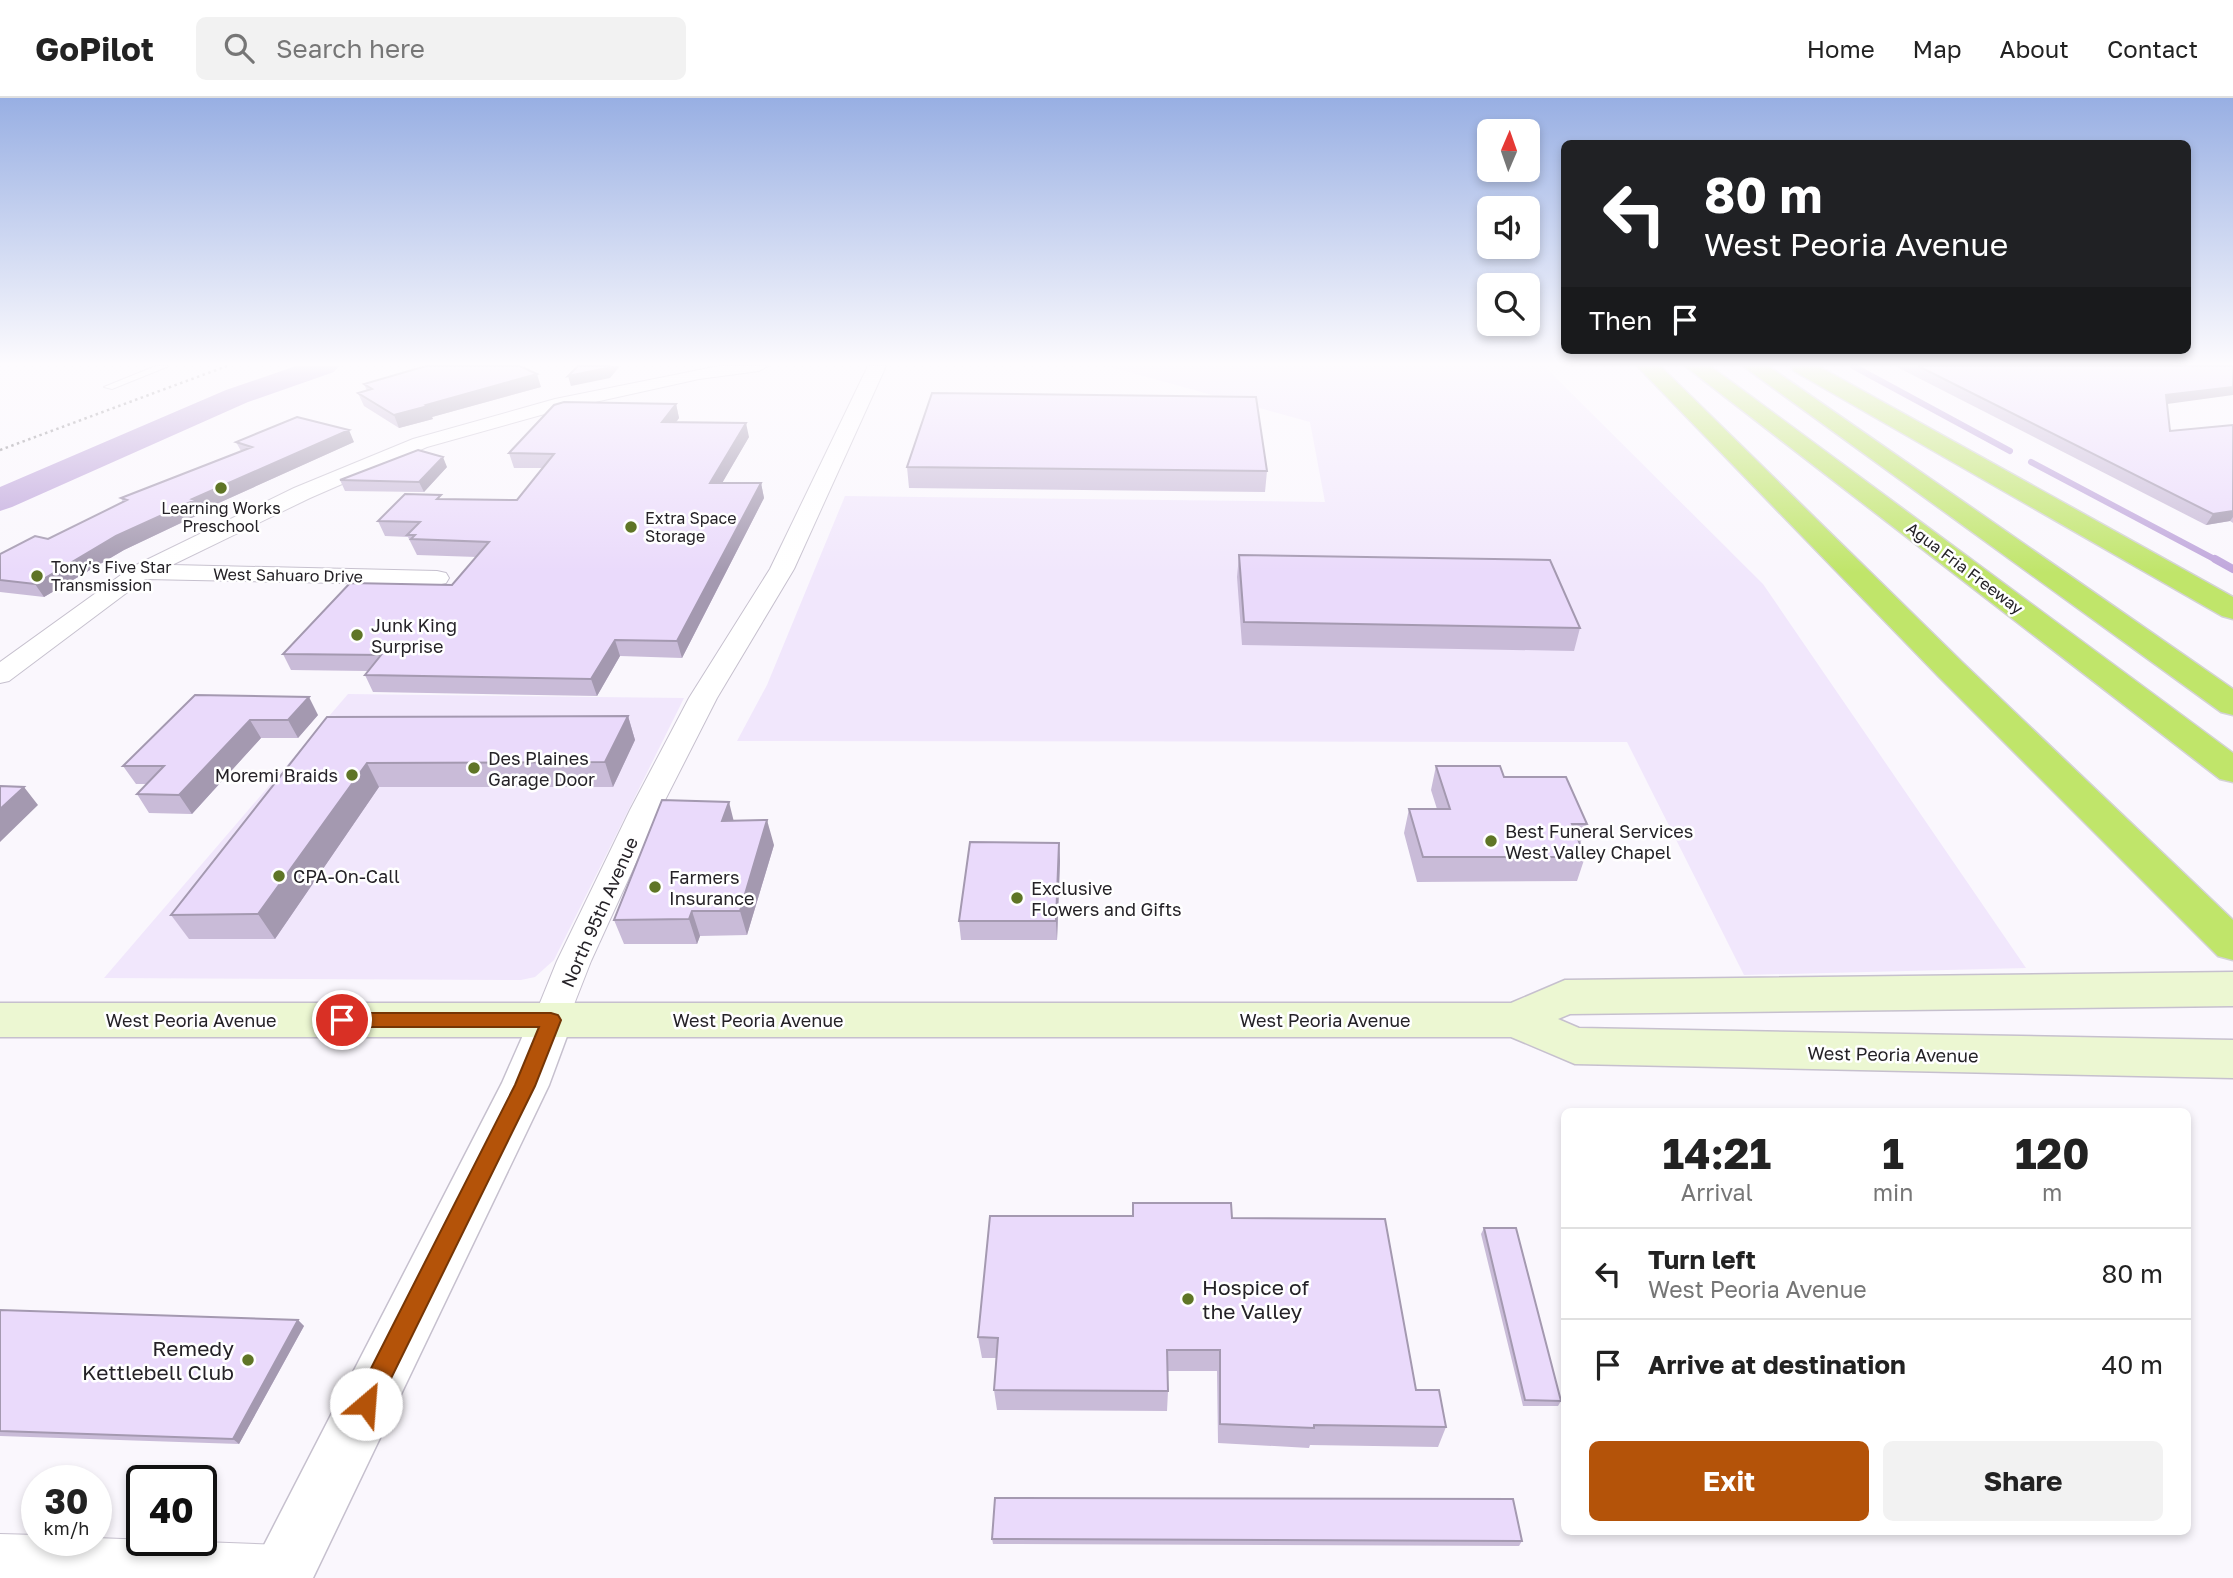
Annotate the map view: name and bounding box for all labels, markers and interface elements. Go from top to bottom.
search box [196,17,686,80]
text: GoPilot [35,29,154,68]
icon: search [220,29,258,67]
text: Search here [276,33,425,64]
text: Home [1807,34,1875,63]
text: Map [1913,34,1962,63]
text: About [2000,34,2069,63]
text: Contact [2107,34,2198,63]
north arrow [1477,119,1540,182]
map controls [1477,119,1540,336]
text: 80 m [1704,165,1822,224]
icon: left [1589,168,1680,259]
button: sound [1477,196,1540,259]
text: West Peoria Avenue [1704,225,2008,263]
button: search [1477,273,1540,336]
icon: arrive [1666,301,1704,339]
text: Then [1589,305,1652,336]
marker: Learning Works Preschool [213,480,229,496]
place label: Learning Works Preschool [161,498,281,536]
place label: Extra Space Storage [645,508,737,546]
street label: Agua Fria Freeway [1903,518,2027,618]
marker: Extra Space Storage [623,519,639,535]
place label: Tony's Five Star Transmission [51,557,172,595]
street label: West Sahuaro Drive [213,564,363,586]
marker: Tony's Five Star Transmission [29,568,45,584]
place label: Junk King Surprise [371,614,457,657]
marker: Junk King Surprise [349,627,365,643]
place label: Des Plaines Garage Door [488,747,595,790]
marker: Des Plaines Garage Door [466,760,482,776]
place label: Moremi Braids [215,764,338,786]
marker: Moremi Braids [344,767,360,783]
place label: Best Funeral Services West Valley Chapel [1505,820,1693,863]
street label: North 95th Avenue [556,833,642,991]
marker: Best Funeral Services West Valley Chapel [1483,833,1499,849]
place label: CPA-On-Call [293,865,400,887]
place label: Farmers Insurance [669,866,754,909]
marker: CPA-On-Call [271,868,287,884]
place label: Exclusive Flowers and Gifts [1031,877,1182,920]
marker: Farmers Insurance [647,879,663,895]
marker: Exclusive Flowers and Gifts [1009,890,1025,906]
pin [312,990,372,1050]
icon: arrive [323,1001,361,1039]
street label: West Peoria Avenue [105,1009,277,1031]
street label: West Peoria Avenue [672,1009,844,1031]
street label: West Peoria Avenue [1239,1009,1411,1031]
street label: West Peoria Avenue [1807,1042,1979,1066]
text: 14:21 [1663,1128,1771,1178]
text: 1 [1882,1128,1904,1178]
text: 120 [2015,1128,2089,1178]
text: Arrival [1681,1178,1753,1206]
text: min [1873,1178,1913,1206]
text: m [2042,1178,2062,1206]
text: Turn left [1648,1244,1756,1275]
icon: left [1589,1255,1627,1293]
text: 80 m [2102,1258,2163,1289]
place label: Hospice of the Valley [1202,1274,1309,1324]
text: West Peoria Avenue [1648,1275,1867,1303]
marker: Hospice of the Valley [1180,1291,1196,1307]
place label: Remedy Kettlebell Club [82,1335,234,1385]
icon: arrive [1589,1346,1627,1384]
text: Arrive at destination [1648,1349,1906,1380]
text: 40 m [2102,1349,2163,1380]
marker: Remedy Kettlebell Club [240,1352,256,1368]
position arrow [329,1367,403,1441]
button: Exit [1589,1441,1869,1521]
button: Share [1883,1441,2163,1521]
speed limit sign: 40 [126,1465,217,1556]
text: 30 [44,1480,89,1522]
text: km/h [44,1517,89,1539]

